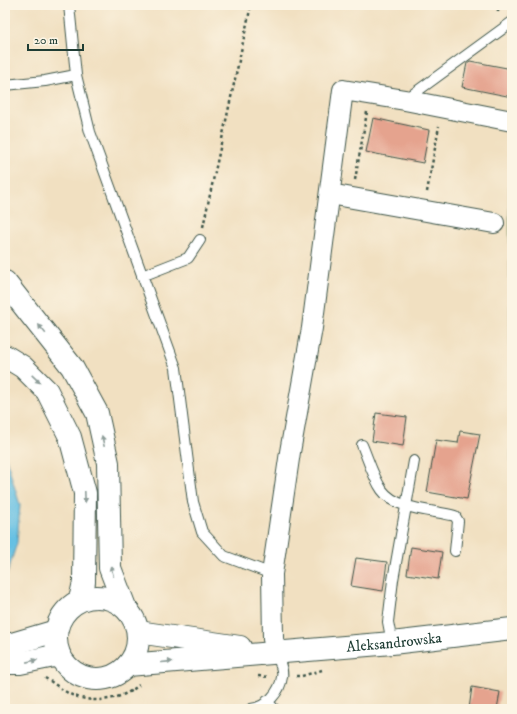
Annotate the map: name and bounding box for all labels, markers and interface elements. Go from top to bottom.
scale bar [28,26,83,52]
text: 20 m [34,33,58,48]
one-way arrow [37,324,46,335]
one-way arrow [31,375,41,384]
one-way arrow [100,435,106,448]
one-way arrow [82,491,88,504]
one-way arrow [109,564,115,576]
street label: Aleksandrowska [346,628,443,656]
one-way arrow [26,657,38,663]
one-way arrow [161,658,173,665]

